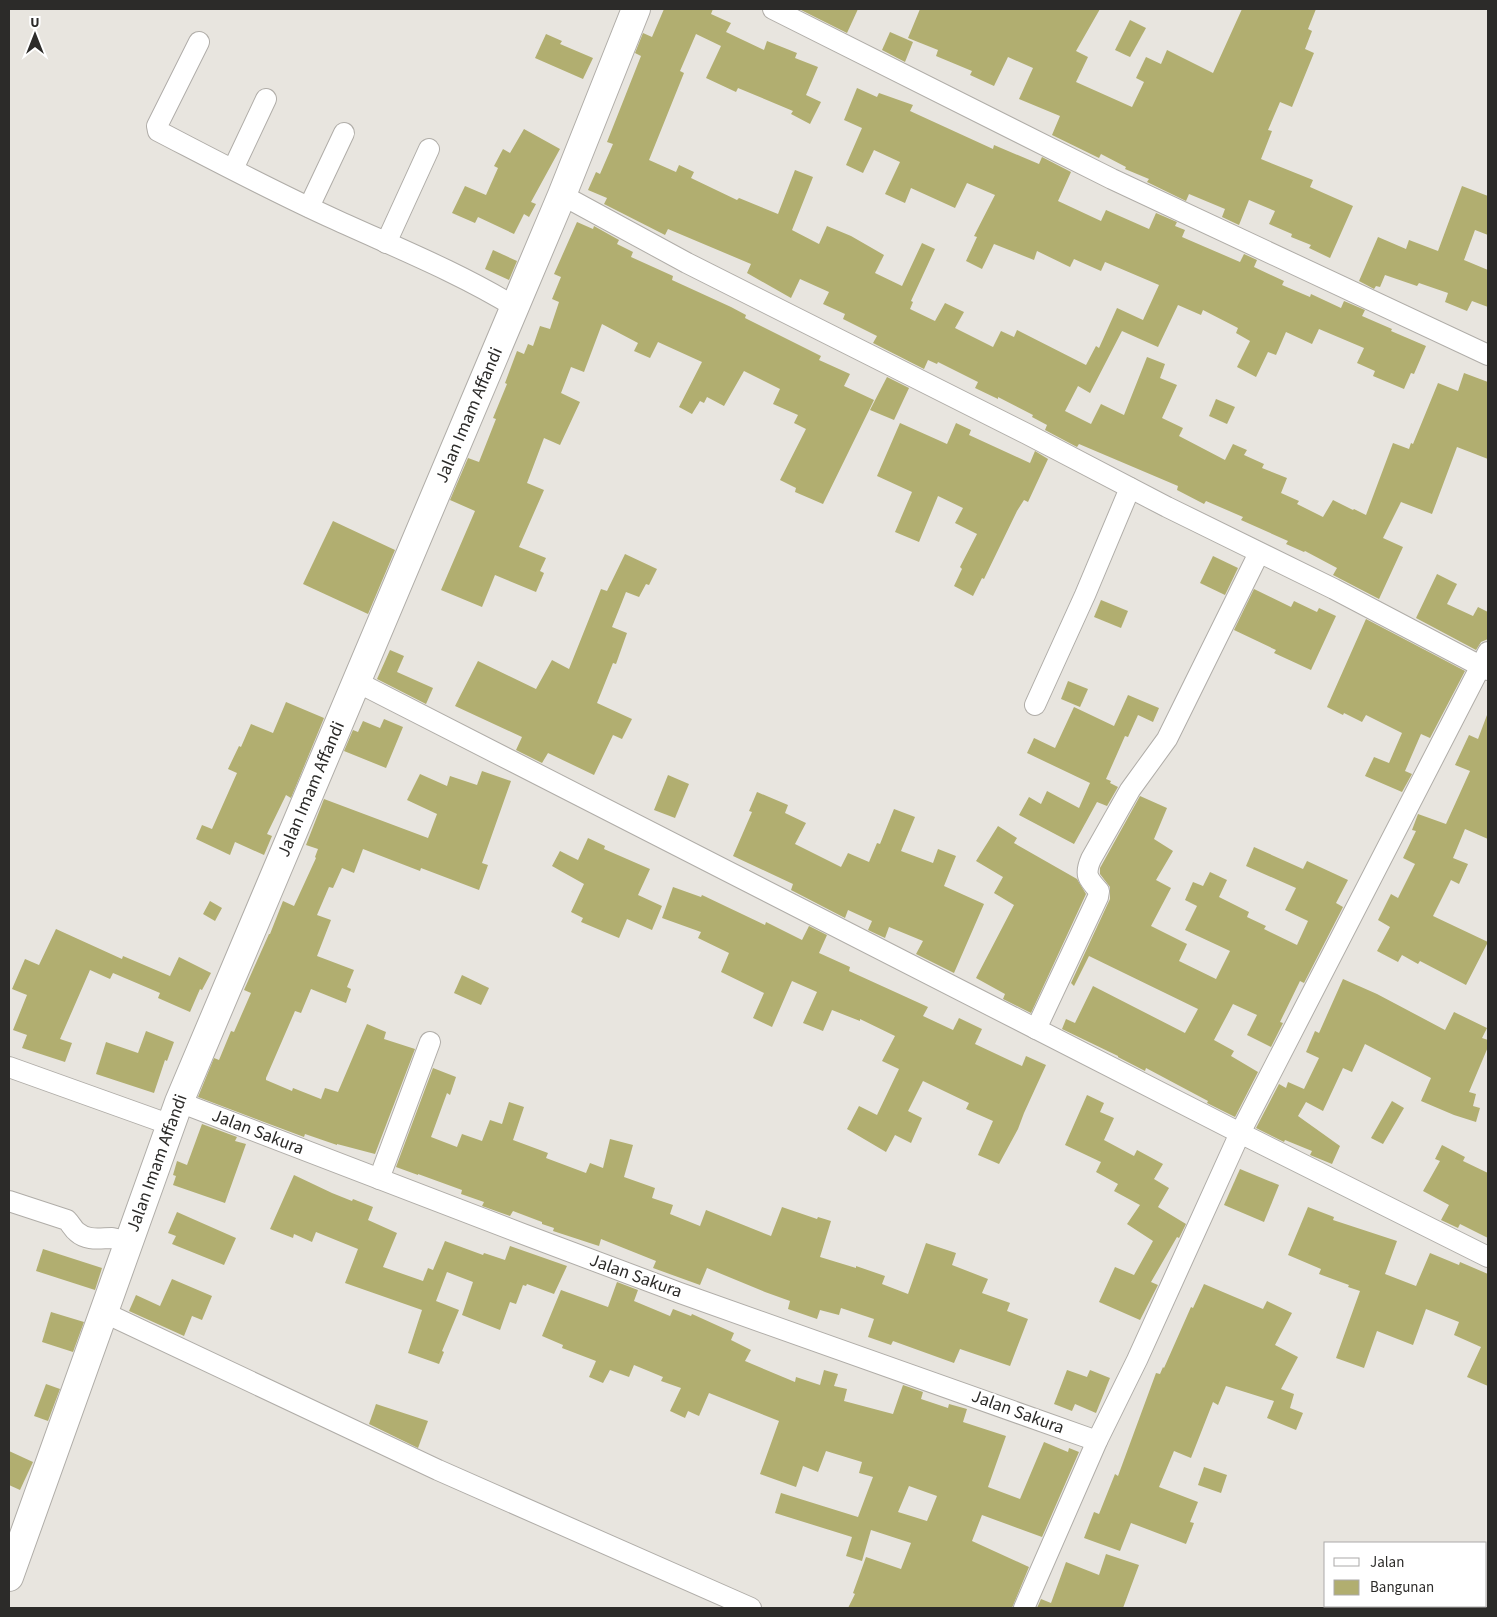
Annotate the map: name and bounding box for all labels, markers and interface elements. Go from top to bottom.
north arrow [10,10,60,60]
text: U [30,13,40,33]
street label: Jalan Imam Affandi [429,343,509,487]
street label: Jalan Imam Affandi [271,717,351,861]
street label: Jalan Imam Affandi [120,1091,194,1235]
street label: Jalan Sakura [208,1103,308,1161]
street label: Jalan Sakura [586,1248,686,1304]
street label: Jalan Sakura [968,1384,1068,1440]
legend [1324,1542,1487,1607]
text: Jalan [1370,1552,1404,1573]
text: Bangunan [1370,1577,1434,1598]

